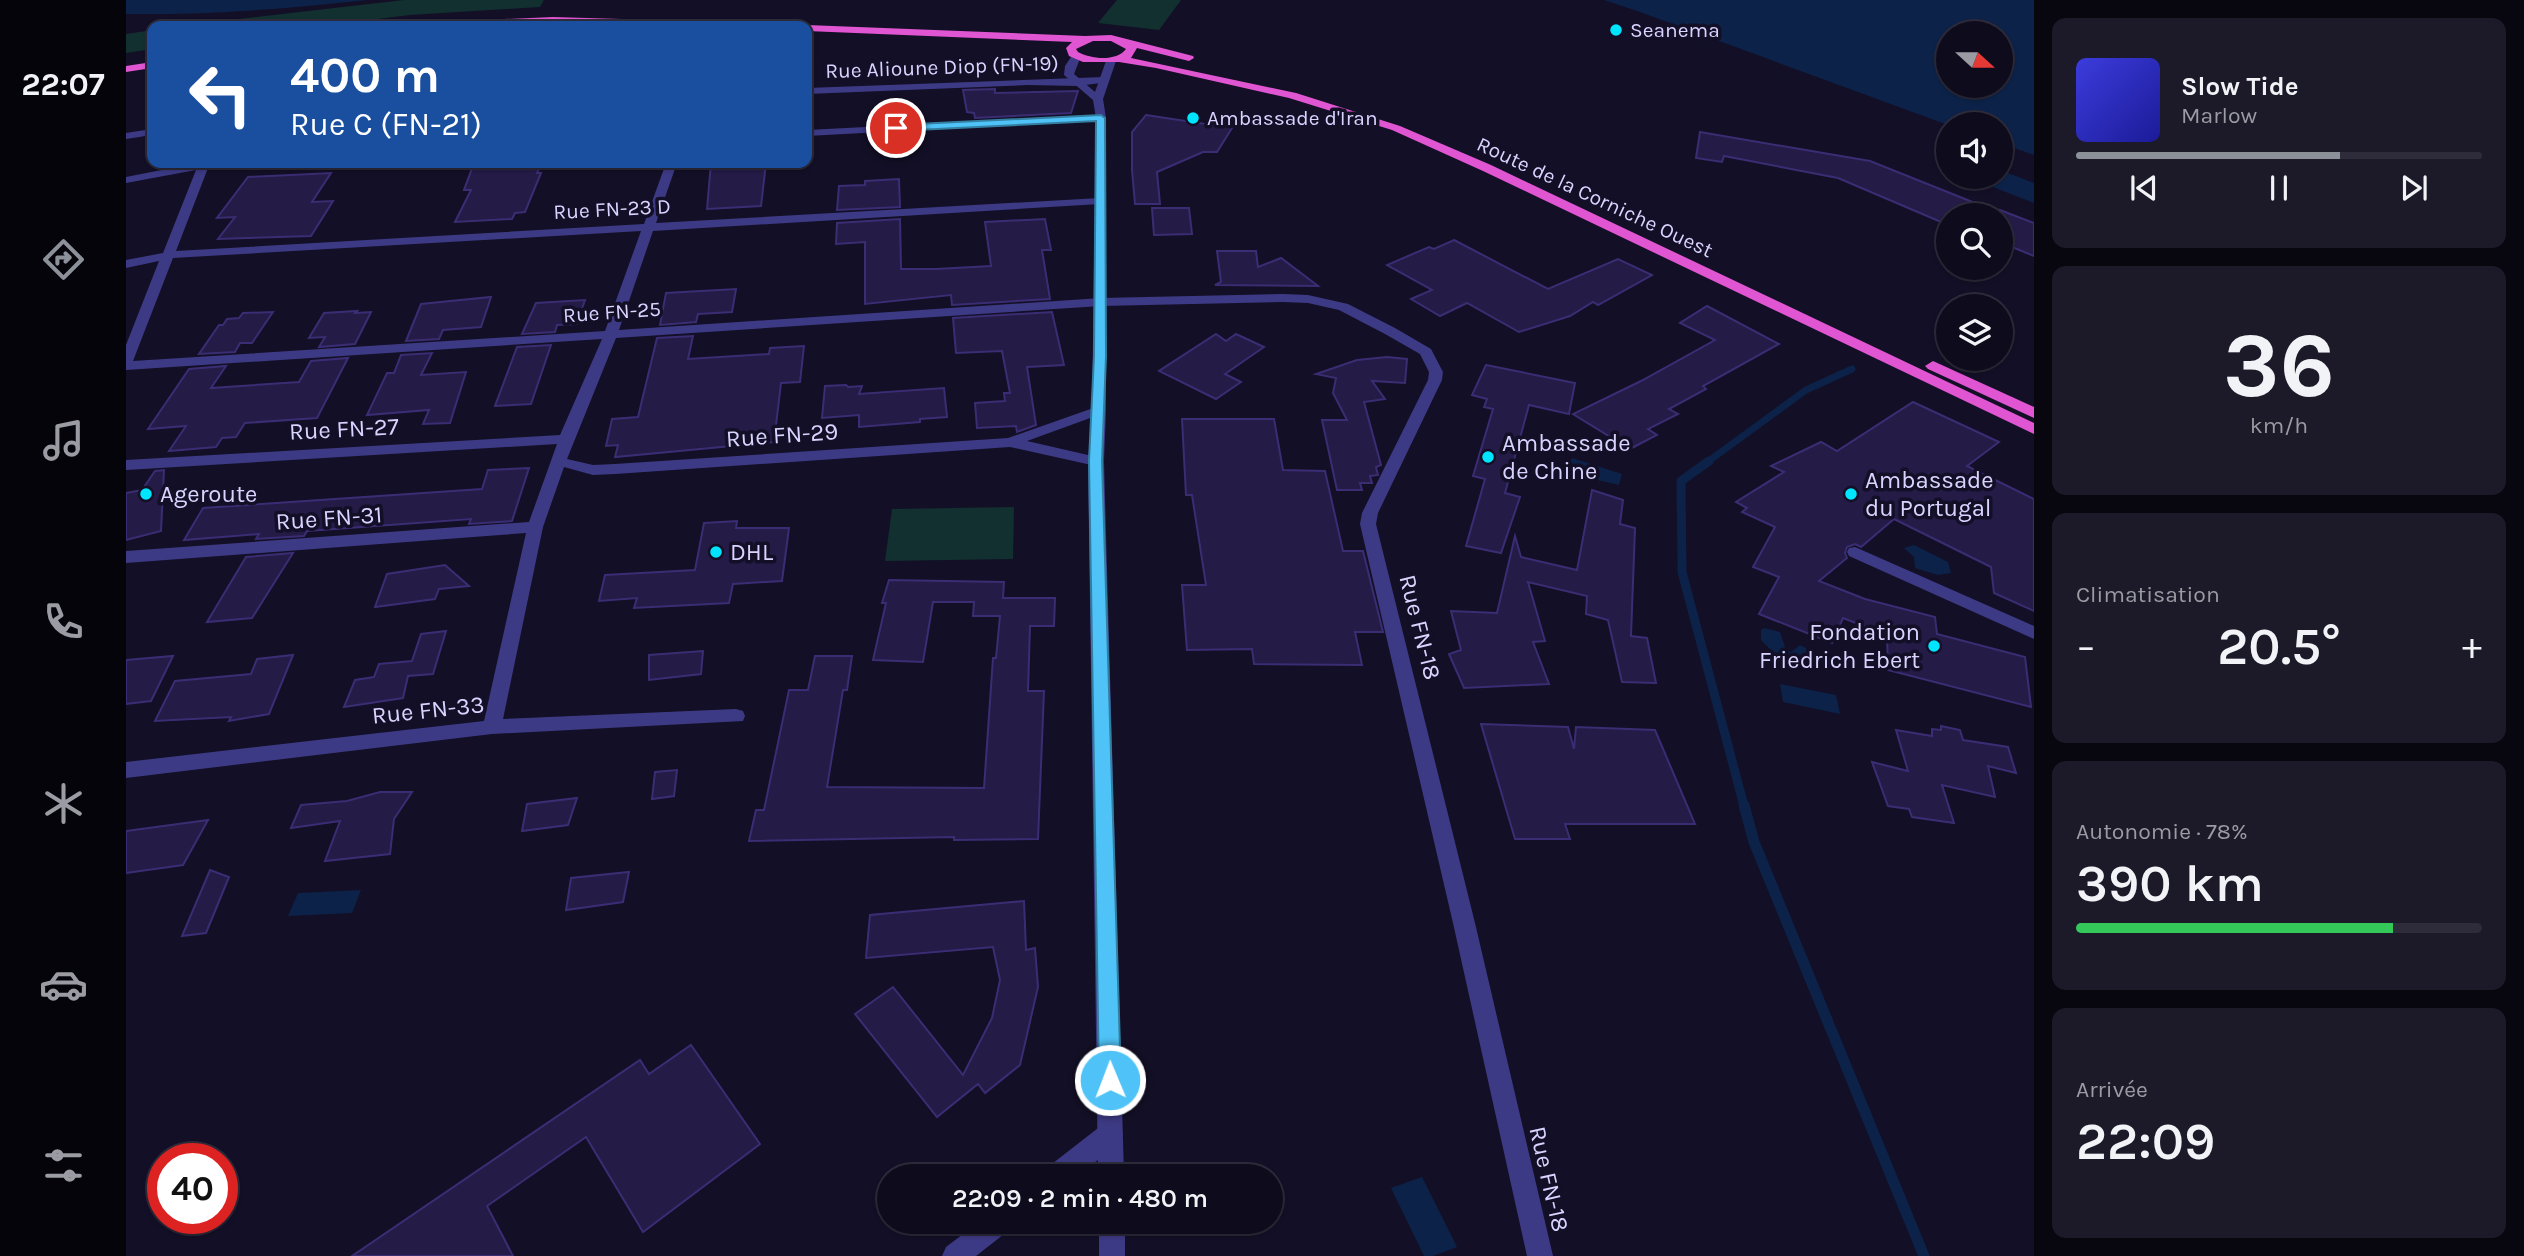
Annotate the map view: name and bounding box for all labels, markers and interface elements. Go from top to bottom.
place label: Seanema [1630,18,1720,42]
north arrow [1936,21,2012,98]
map controls [1936,21,2013,371]
marker: Seanema [1608,22,1624,38]
text: 400 m [290,47,440,104]
icon: left [175,49,266,140]
street label: Rue Alioune Diop (FN-19) [825,51,1059,83]
text: 22:07 [21,66,105,103]
text: Slow Tide [2181,71,2299,102]
pin [866,98,926,158]
text: Marlow [2181,102,2257,129]
text: Rue C (FN-21) [290,106,482,143]
place label: Ambassade d'Iran [1207,106,1378,130]
icon: arrive [877,109,915,147]
marker: Ambassade d'Iran [1185,110,1201,126]
button: sound [1936,112,2013,189]
street label: Route de la Corniche Ouest [1473,132,1717,262]
icon: previous [2125,169,2163,207]
icon: pause [2260,169,2298,207]
icon: next [2395,169,2433,207]
street label: Rue FN-23 D [553,194,671,224]
button: search [1936,203,2013,280]
icon: directions [39,235,88,284]
button: layers [1936,294,2013,371]
street label: Rue FN-25 [562,297,662,327]
text: 36 [2223,313,2335,419]
street label: Rue FN-27 [288,412,400,446]
text: km/h [2250,412,2308,439]
icon: music [39,416,88,465]
street label: Rue FN-29 [725,417,839,453]
place label: Ambassade de Chine [1502,429,1631,485]
marker: Ambassade de Chine [1480,449,1496,465]
place label: Ambassade du Portugal [1865,466,1994,522]
place label: Ageroute [160,480,257,508]
marker: Ageroute [138,486,154,502]
marker: Ambassade du Portugal [1843,486,1859,502]
street label: Rue FN-31 [275,500,383,536]
place label: DHL [730,538,774,566]
marker: DHL [708,544,724,560]
street label: Rue FN-18 [1393,572,1447,682]
text: Climatisation [2076,581,2220,608]
icon: phone [39,597,88,646]
text: 20.5° [2217,616,2341,677]
place label: Fondation Friedrich Ebert [1759,618,1920,674]
text: − [2076,624,2096,669]
text: + [2462,624,2482,669]
marker: Fondation Friedrich Ebert [1926,638,1942,654]
street label: Rue FN-33 [370,690,486,730]
icon: climate [39,779,88,828]
text: Autonomie · 78% [2076,818,2248,845]
text: 390 km [2076,853,2264,914]
icon: car [39,960,88,1009]
position arrow [1073,1043,1147,1117]
text: Arrivée [2076,1076,2148,1103]
text: 22:09 [2076,1111,2215,1172]
street label: Rue FN-18 [1523,1124,1575,1234]
icon: filters [39,1141,88,1190]
speed limit sign: 40 [147,1143,238,1234]
text: 22:09 · 2 min · 480 m [952,1183,1208,1214]

